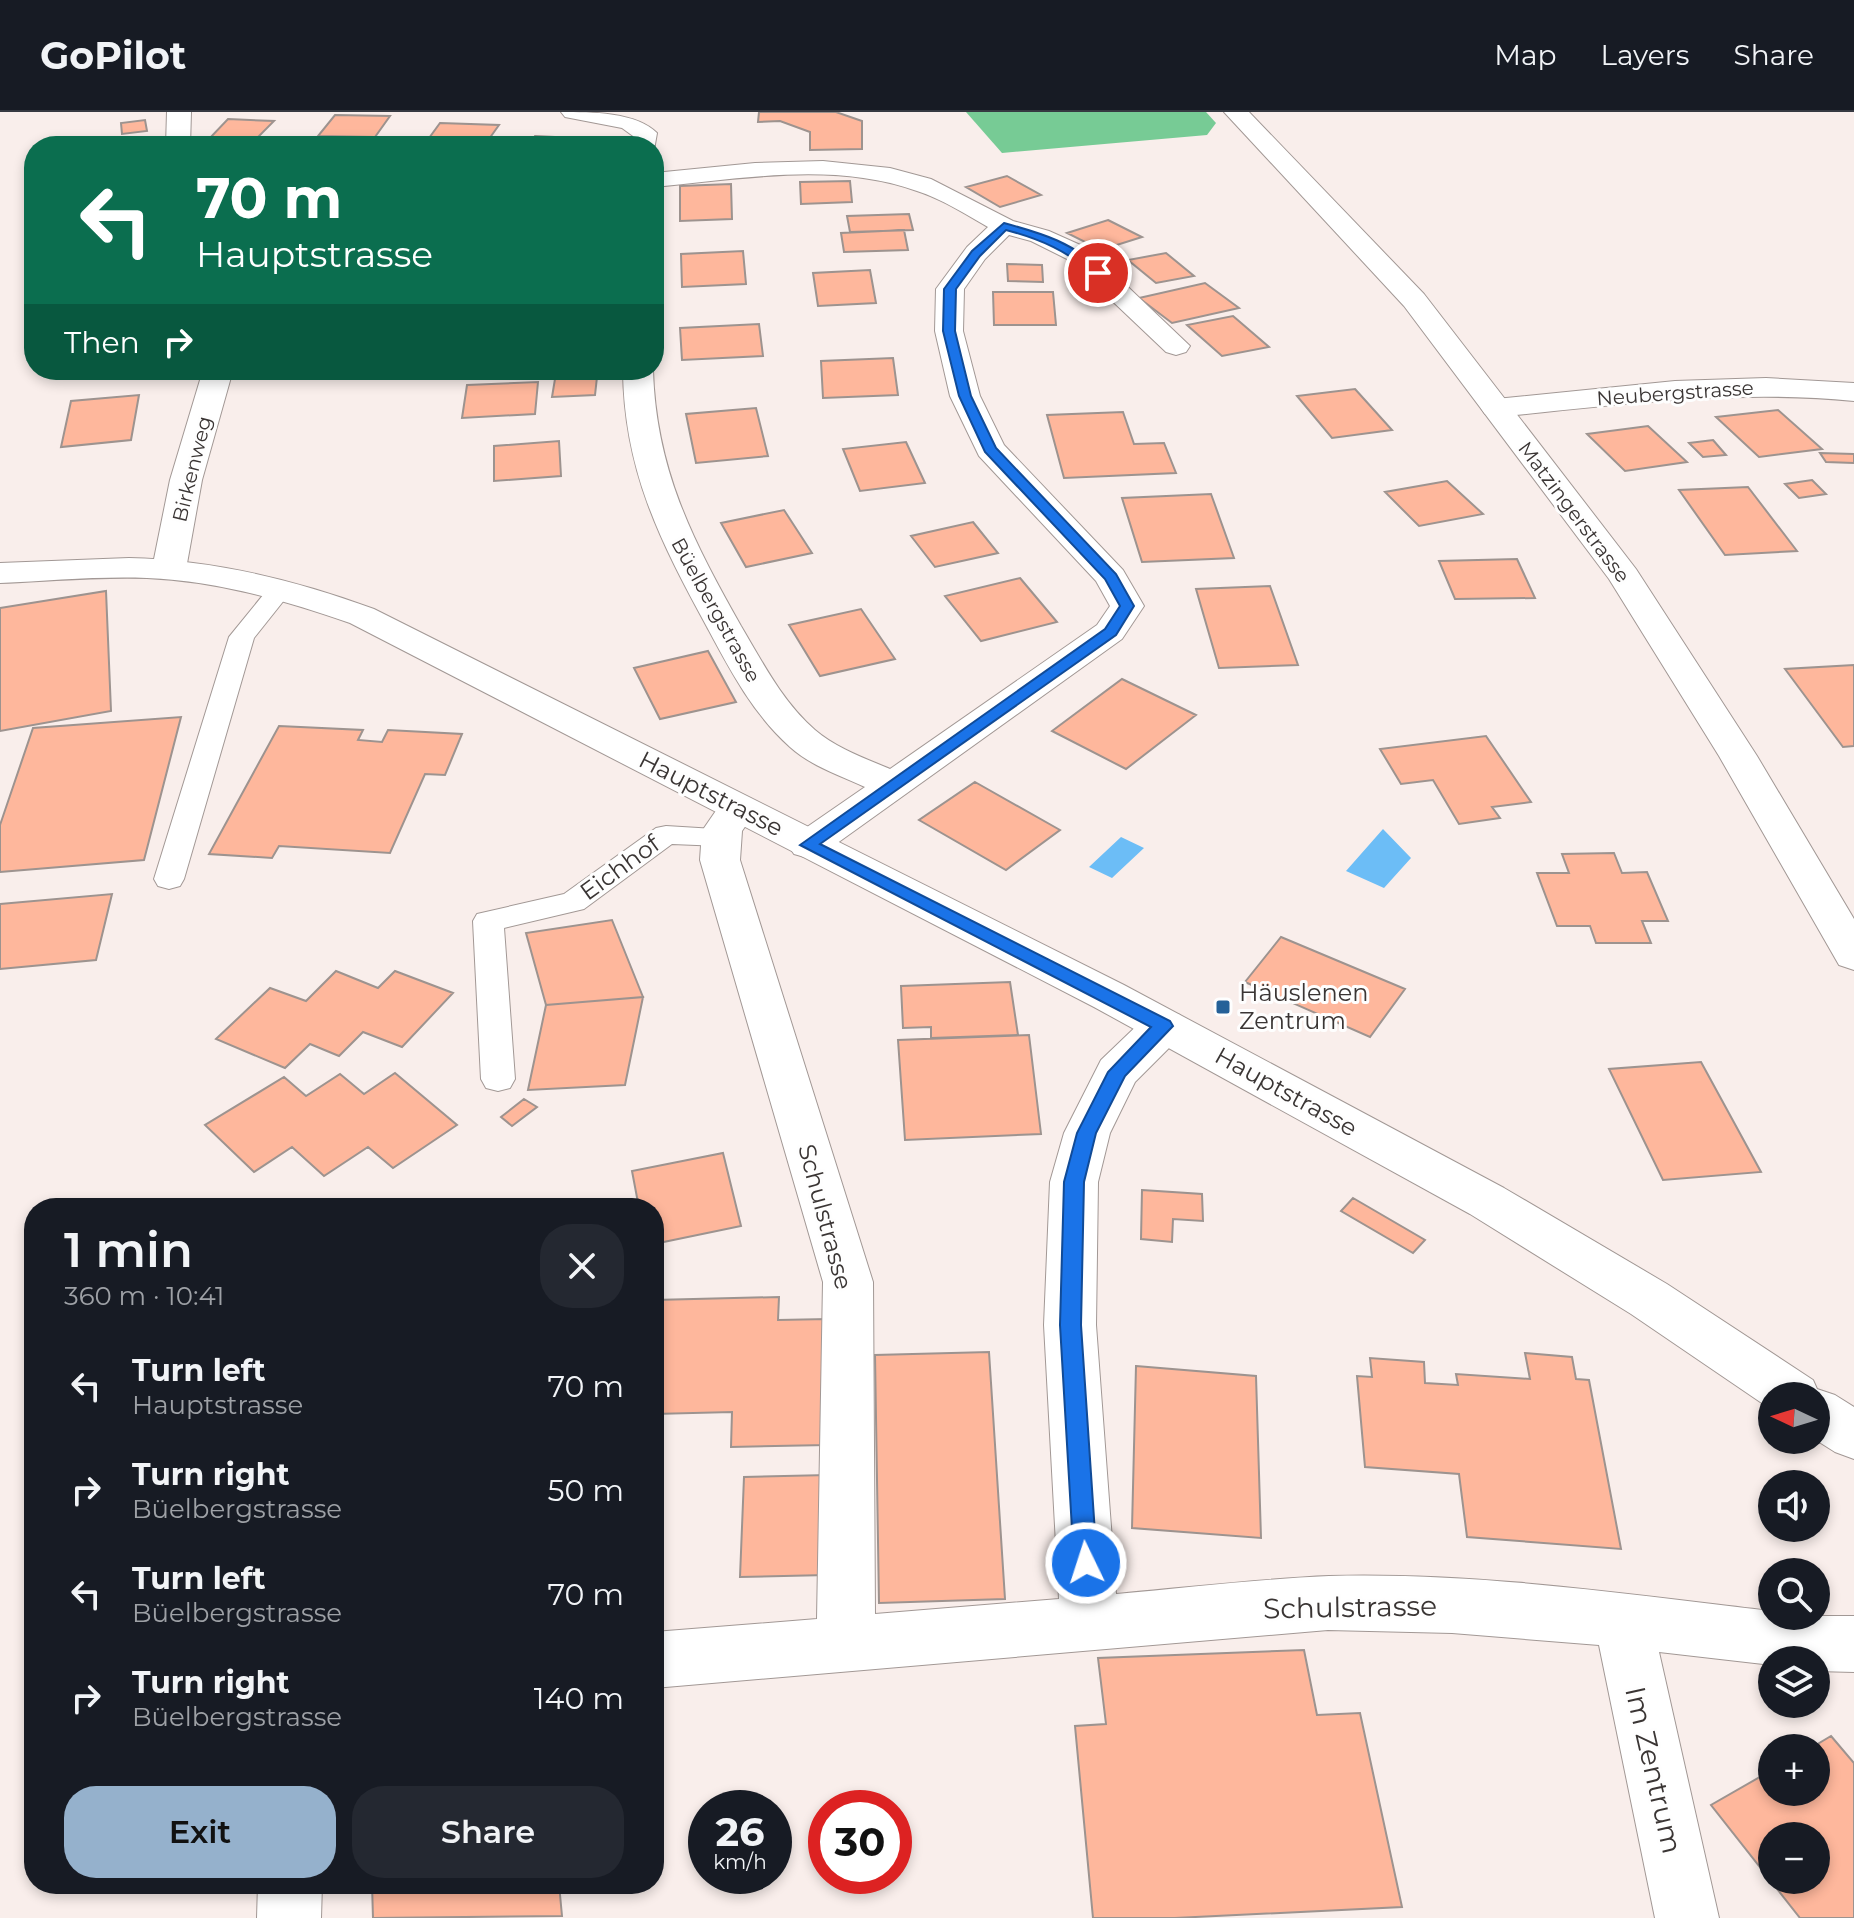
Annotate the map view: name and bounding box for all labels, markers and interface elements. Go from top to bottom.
text: GoPilot [40,32,186,79]
text: Map [1494,38,1557,72]
text: Layers [1601,38,1690,72]
text: Share [1734,38,1814,72]
text: 70 m [196,164,342,232]
icon: left [64,168,168,272]
text: Hauptstrasse [196,232,433,276]
pin [1064,239,1132,307]
icon: arrive [1076,251,1120,295]
icon: right [156,320,200,364]
text: Then [64,324,140,361]
street label: Neubergstrasse [1596,376,1754,410]
street label: Birkenweg [167,414,217,524]
street label: Matzingerstrasse [1513,437,1635,587]
street label: Büelbergstrasse [666,534,766,686]
street label: Hauptstrasse [634,745,788,842]
street label: Eichhof [574,828,666,906]
place label: Häuslenen Zentrum [1239,978,1368,1035]
marker: Häuslenen Zentrum [1214,998,1232,1016]
street label: Hauptstrasse [1210,1041,1362,1143]
street label: Schulstrasse [792,1141,859,1293]
text: 1 min [64,1221,193,1279]
button: close [540,1224,624,1308]
text: 360 m · 10:41 [64,1280,224,1312]
text: Turn left [132,1352,265,1389]
icon: left [64,1364,108,1408]
text: 70 m [547,1368,624,1405]
north arrow [1758,1382,1830,1454]
map controls [1758,1382,1830,1894]
text: Hauptstrasse [132,1389,303,1421]
text: Turn right [132,1456,289,1493]
icon: right [64,1468,108,1512]
button: sound [1758,1470,1830,1542]
text: 50 m [547,1472,624,1509]
text: Büelbergstrasse [132,1493,342,1525]
position arrow [1044,1521,1128,1605]
button: search [1758,1558,1830,1630]
text: Turn left [132,1560,265,1597]
icon: left [64,1572,108,1616]
text: 70 m [547,1576,624,1613]
street label: Schulstrasse [1263,1588,1437,1626]
text: Büelbergstrasse [132,1597,342,1629]
button: layers [1758,1646,1830,1718]
text: Turn right [132,1664,289,1701]
icon: right [64,1676,108,1720]
text: 140 m [534,1680,624,1717]
street label: Im Zentrum [1618,1683,1690,1857]
text: Büelbergstrasse [132,1701,342,1733]
button: + [1758,1734,1830,1806]
button: Exit [64,1786,336,1878]
button: Share [352,1786,624,1878]
speed limit sign: 30 [808,1790,912,1894]
text: 26 [715,1807,765,1856]
button: − [1758,1822,1830,1894]
text: km/h [713,1850,767,1874]

